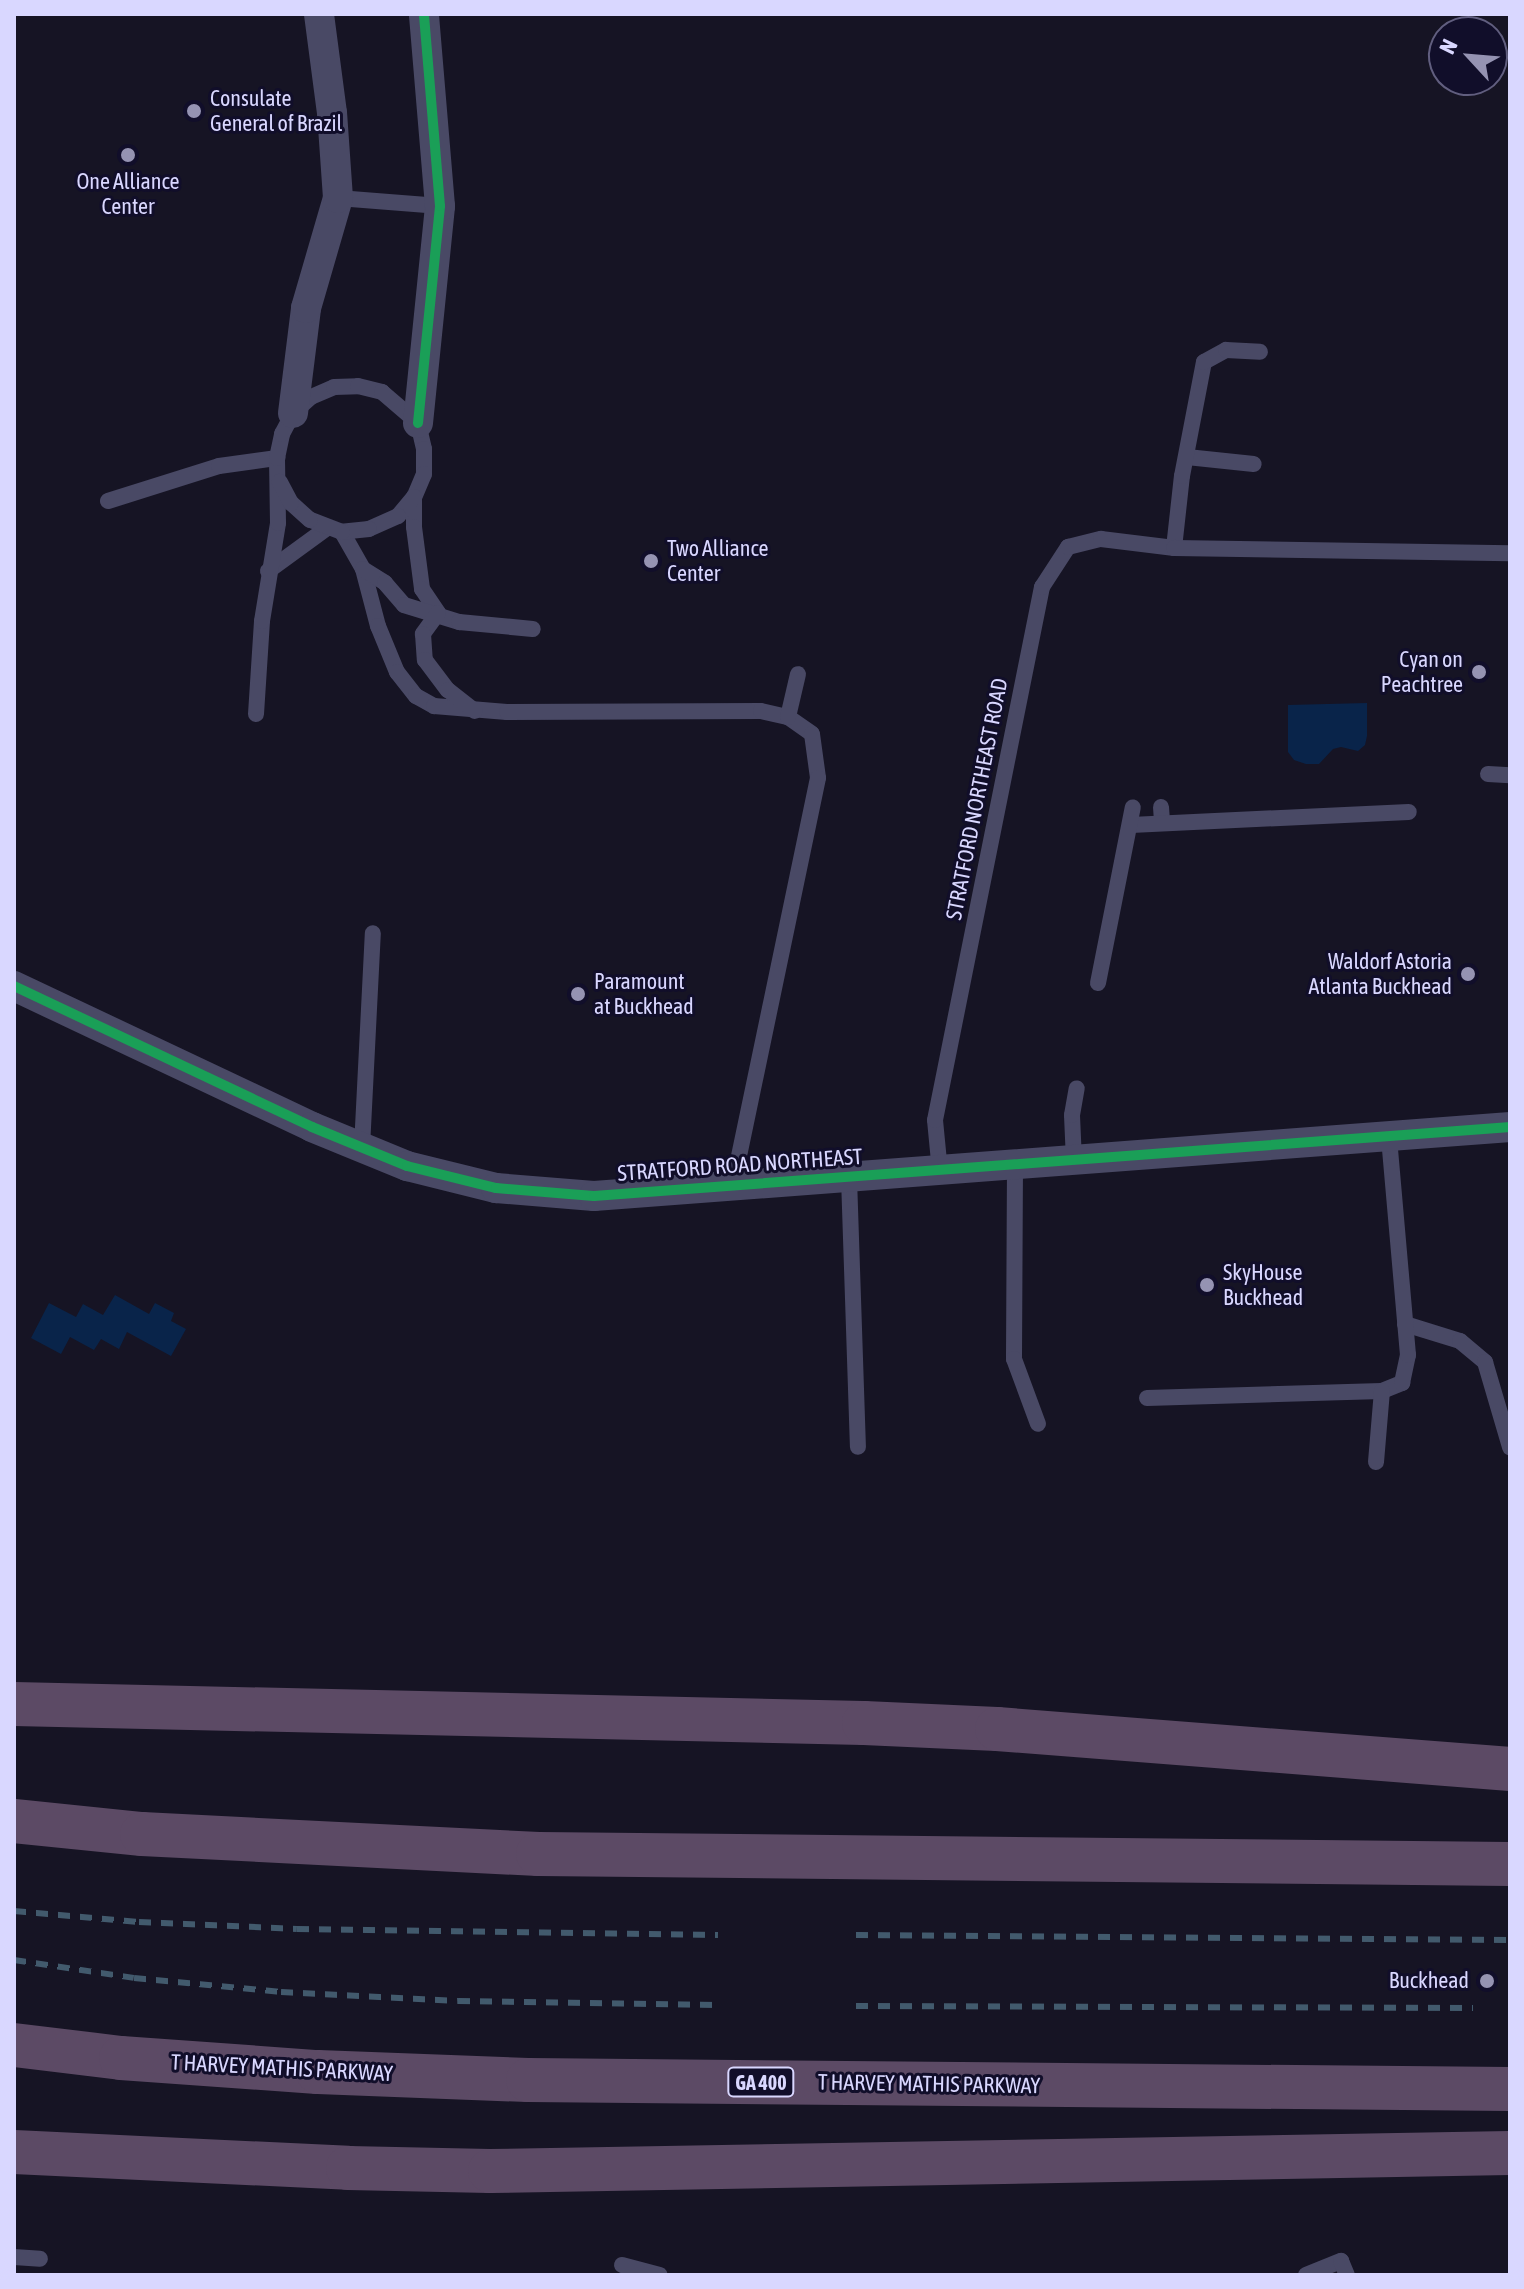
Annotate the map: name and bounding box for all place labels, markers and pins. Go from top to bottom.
place label: Consulate General of Brazil [210,85,342,136]
marker: Consulate General of Brazil [185,102,203,120]
marker: One Alliance Center [119,146,137,164]
place label: One Alliance Center [76,168,180,220]
place label: Two Alliance Center [667,535,769,586]
marker: Two Alliance Center [642,552,660,570]
place label: Cyan on Peachtree [1381,646,1463,698]
marker: Cyan on Peachtree [1470,663,1488,681]
place label: Waldorf Astoria Atlanta Buckhead [1308,948,1452,1000]
marker: Waldorf Astoria Atlanta Buckhead [1459,965,1477,983]
place label: Paramount at Buckhead [594,968,694,1020]
marker: Paramount at Buckhead [569,985,587,1003]
place label: SkyHouse Buckhead [1223,1259,1303,1310]
marker: SkyHouse Buckhead [1198,1276,1216,1294]
place label: Buckhead [1389,1968,1469,1994]
marker: Buckhead [1476,1970,1498,1992]

